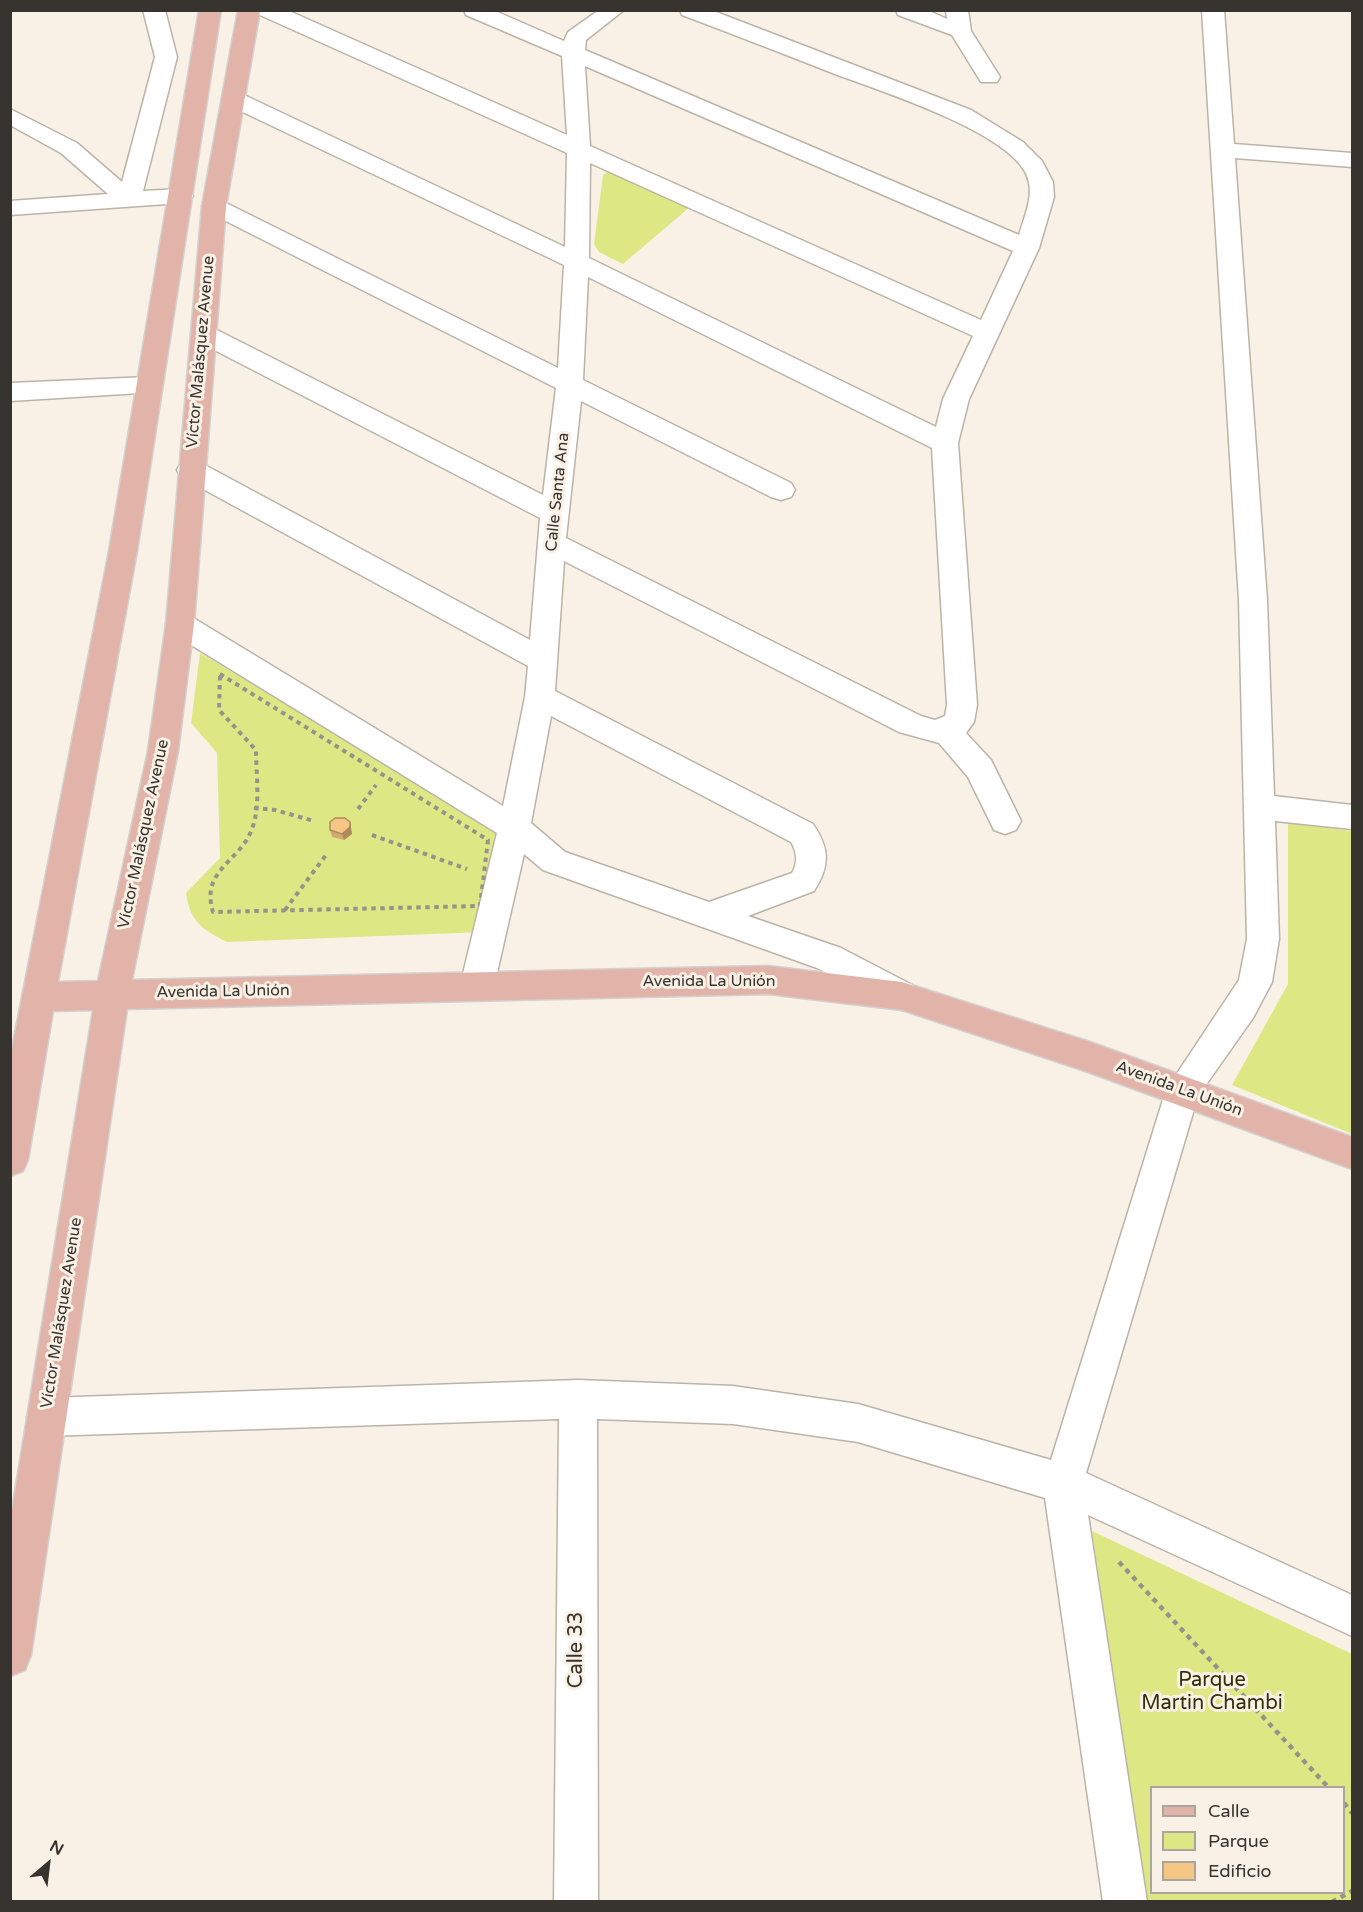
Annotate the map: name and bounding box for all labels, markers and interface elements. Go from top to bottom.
street label: Víctor Malásquez Avenue [183,255,219,449]
street label: Calle Santa Ana [542,432,574,552]
street label: Víctor Malásquez Avenue [115,738,173,930]
street label: Avenida La Unión [642,972,776,992]
street label: Avenida La Unión [156,981,290,1003]
street label: Avenida La Unión [1113,1057,1245,1121]
street label: Víctor Malásquez Avenue [37,1216,87,1410]
street label: Calle 33 [565,1612,589,1688]
park label: Parque Martin Chambi [1141,1669,1283,1716]
legend [1150,1786,1345,1894]
text: Calle [1208,1800,1250,1822]
text: Parque [1208,1830,1269,1852]
north arrow [18,1834,78,1894]
text: N [46,1836,67,1860]
text: Edificio [1208,1860,1272,1882]

